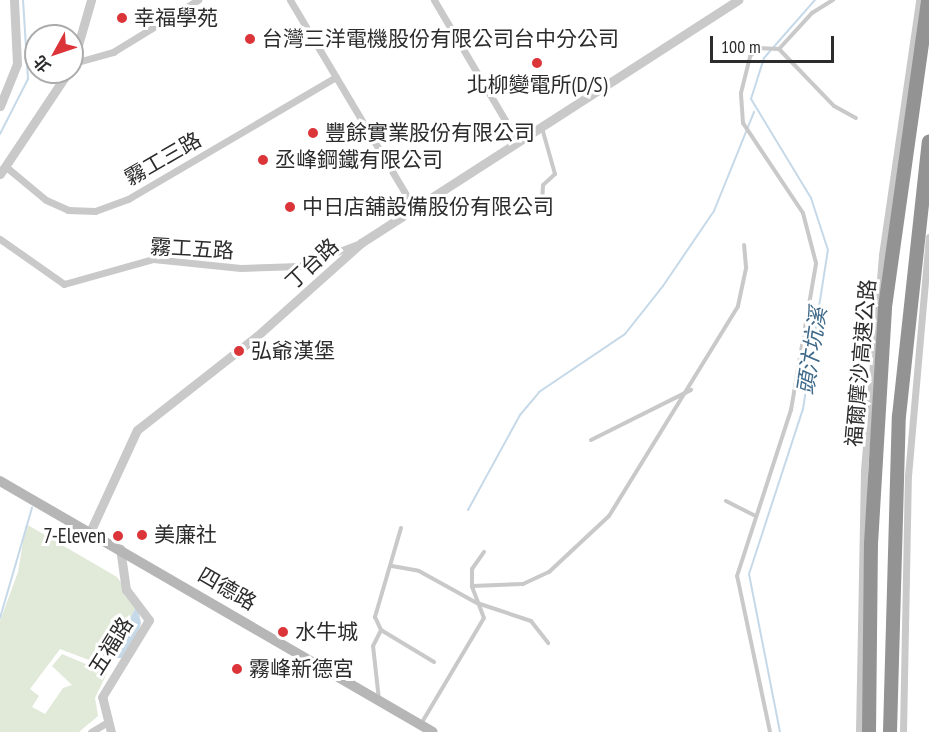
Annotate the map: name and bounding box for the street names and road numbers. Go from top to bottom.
street label: 霧工三路 [120,127,206,191]
street label: 丁台路 [280,233,344,295]
street label: 霧工五路 [149,234,235,264]
street label: 福爾摩沙高速公路 [841,278,881,448]
street label: 四德路 [193,562,261,616]
street label: 五福路 [84,613,138,679]

